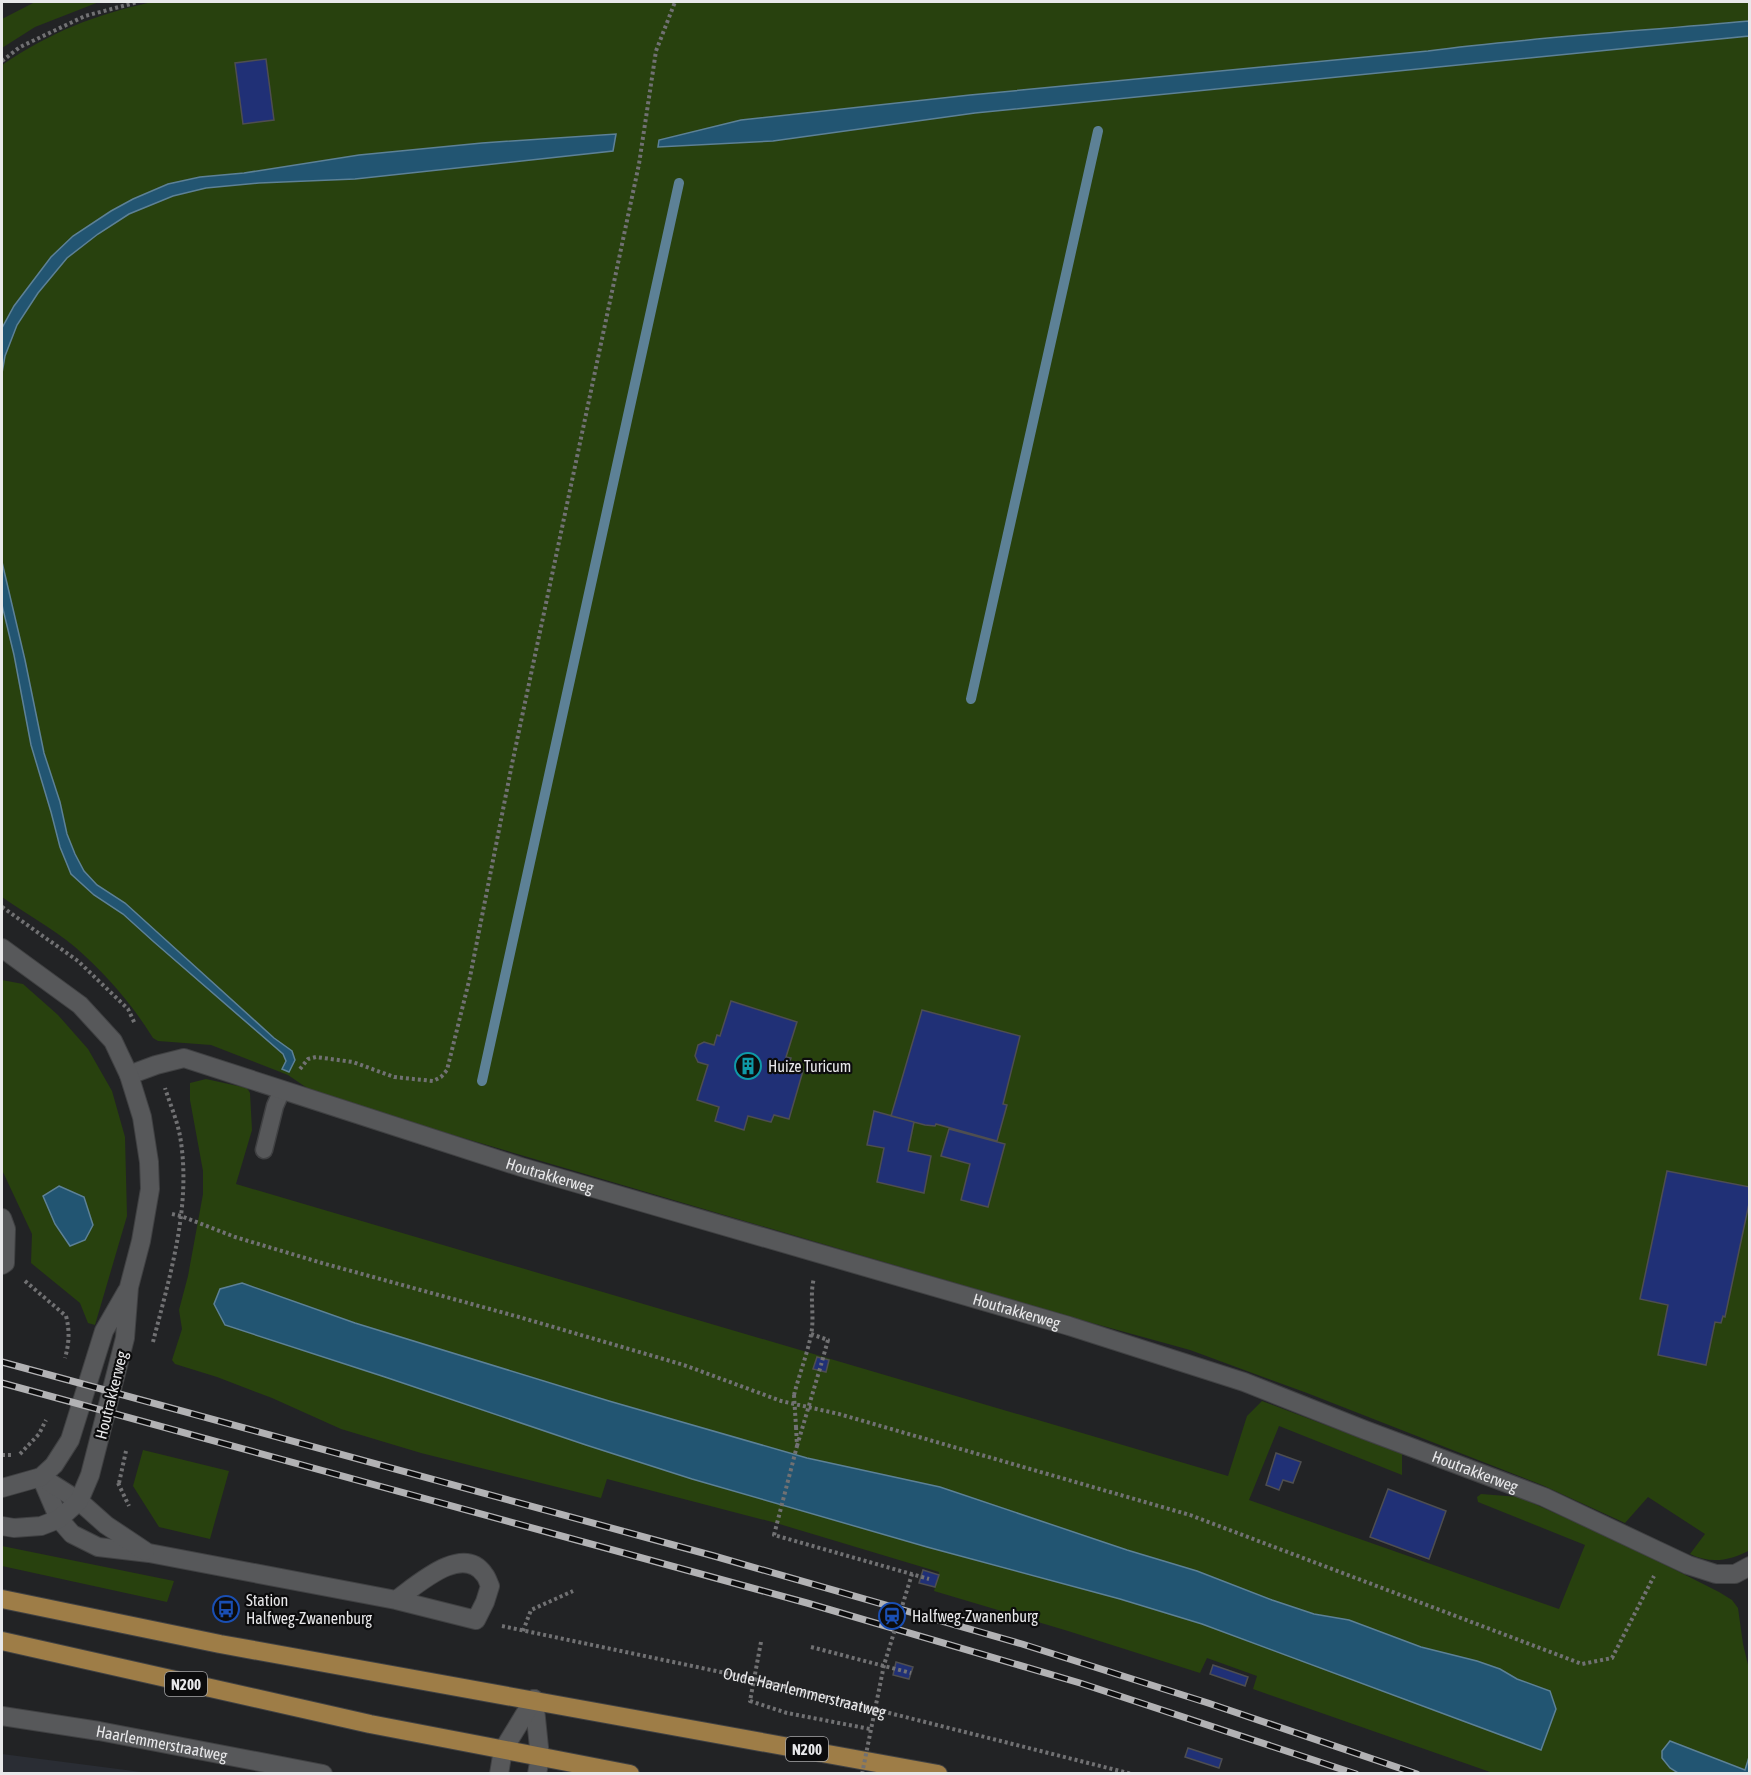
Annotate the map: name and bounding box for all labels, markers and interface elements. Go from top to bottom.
building icon: Huize Turicum [733,1051,763,1081]
place label: Huize Turicum [768,1057,851,1075]
street label: Houtrakkerweg [504,1154,596,1198]
street label: Houtrakkerweg [971,1290,1063,1333]
street label: Houtrakkerweg [91,1349,132,1441]
street label: Houtrakkerweg [1430,1447,1521,1496]
place label: Station Halfweg-Zwanenburg [246,1591,372,1628]
bus stop icon: Station Halfweg-Zwanenburg [211,1594,241,1624]
station icon: Halfweg-Zwanenburg [877,1601,907,1631]
place label: Halfweg-Zwanenburg [912,1607,1038,1626]
street label: Oude Haarlemmerstraatweg [722,1664,888,1722]
road number: N200 [165,1672,207,1696]
street label: Haarlemmerstraatweg [95,1722,229,1765]
road number: N200 [786,1737,828,1761]

